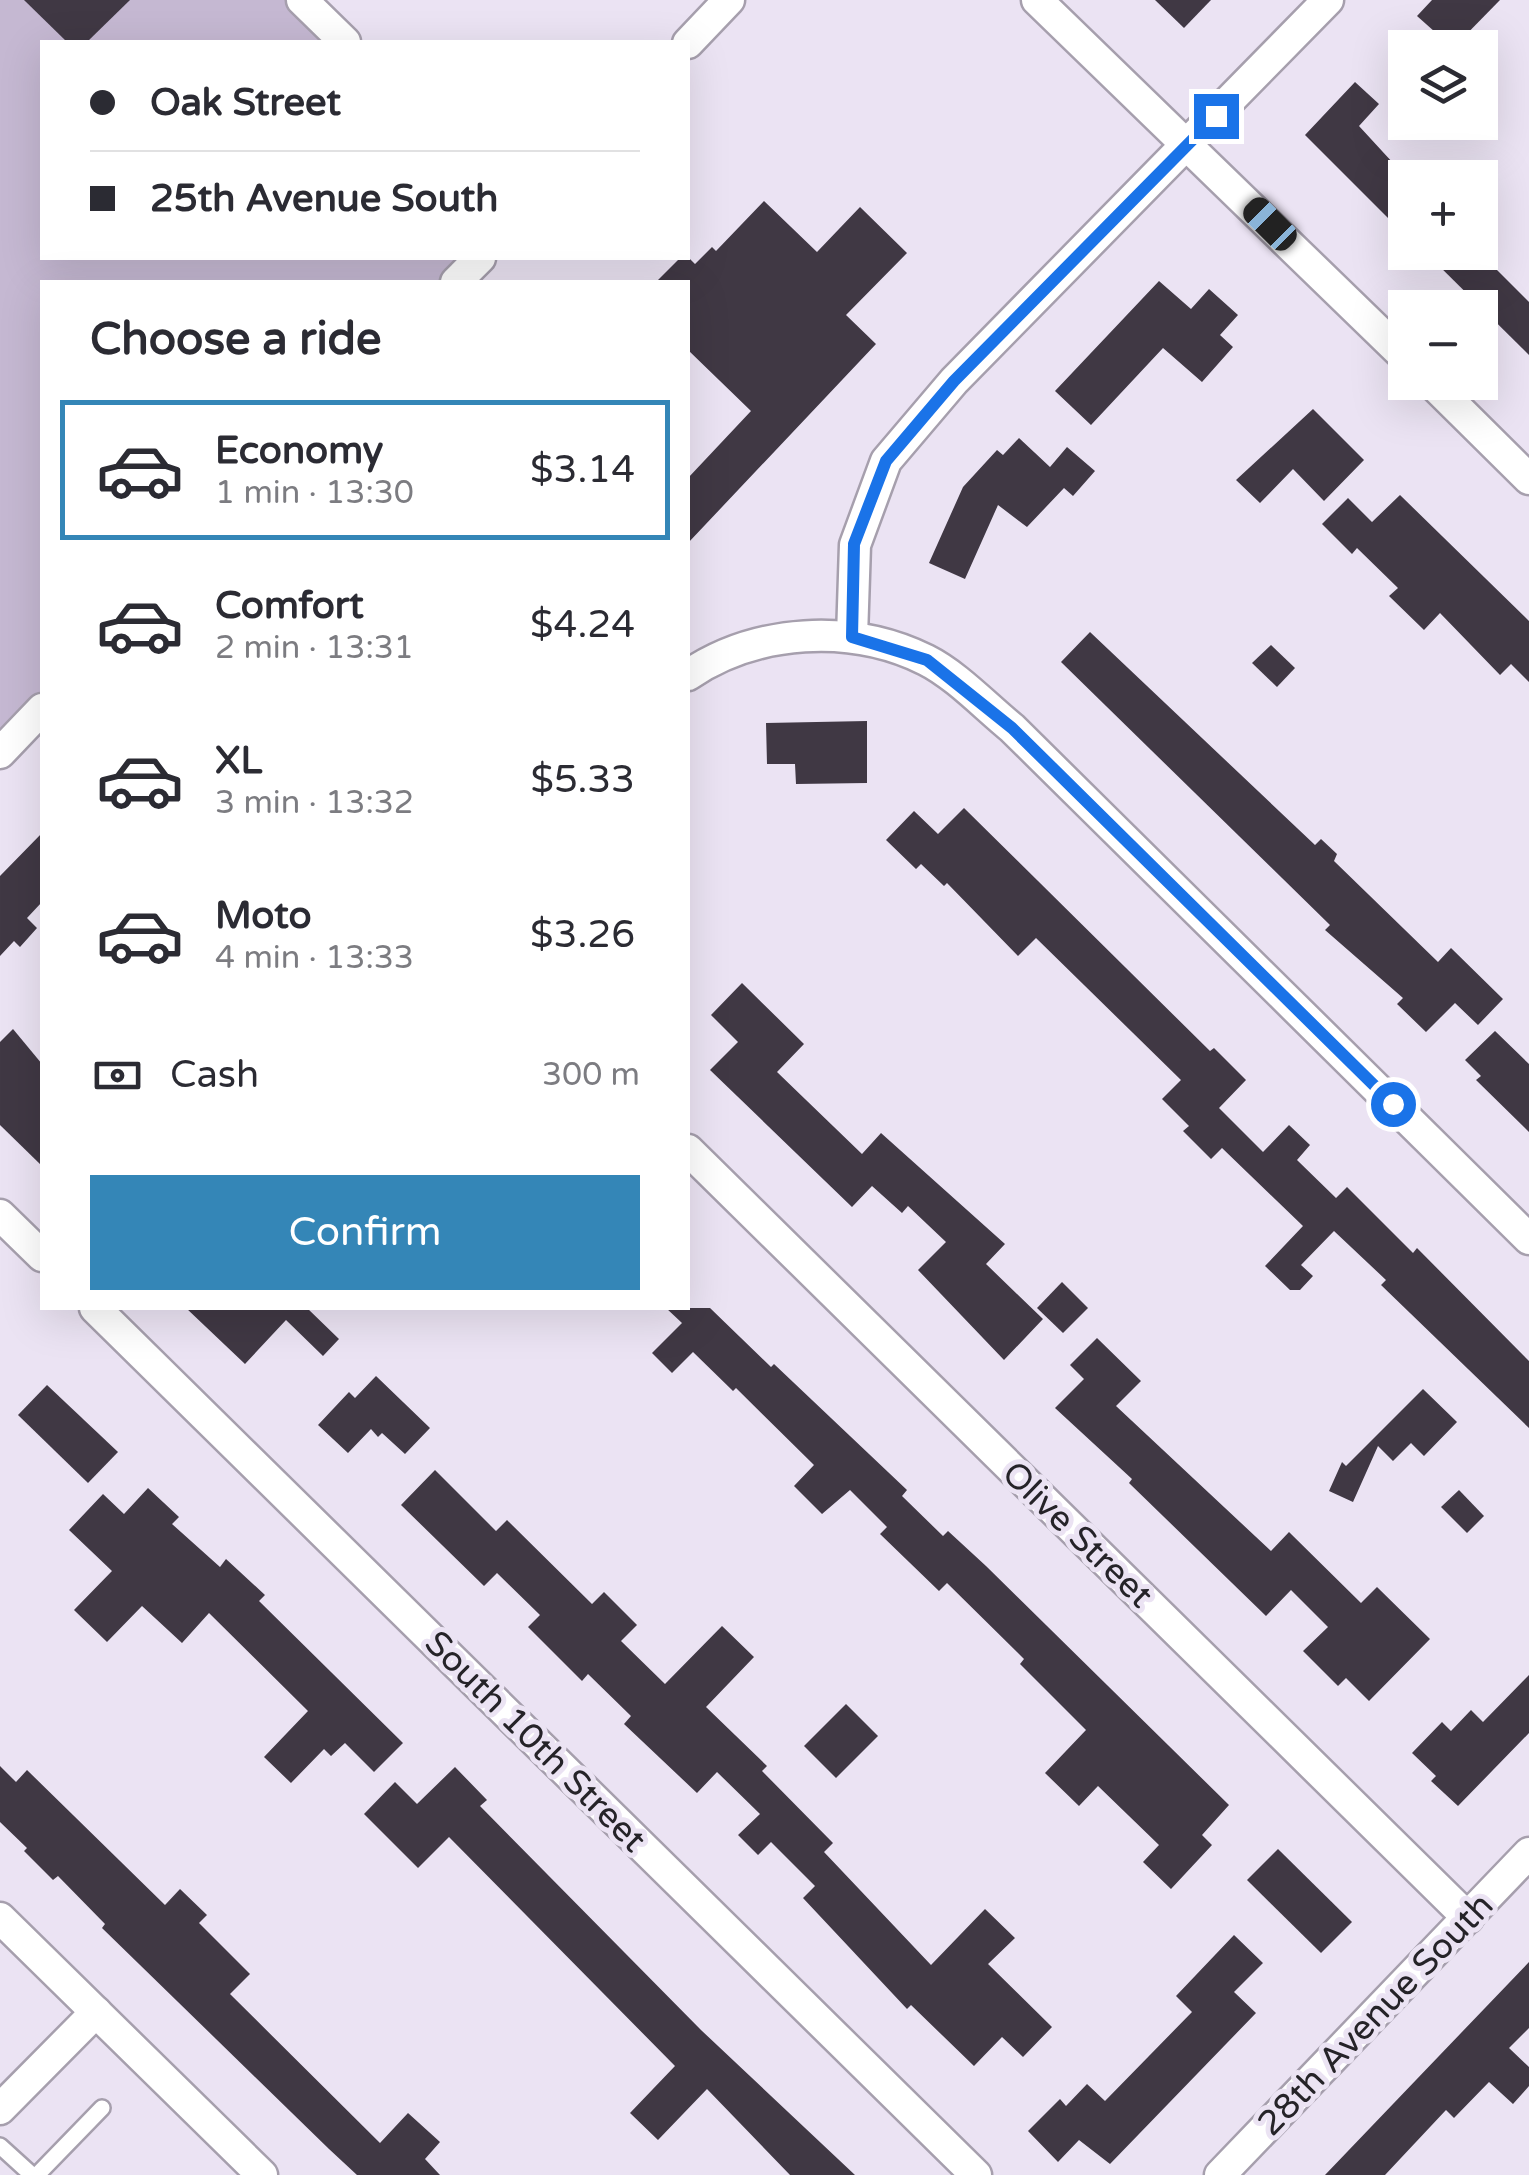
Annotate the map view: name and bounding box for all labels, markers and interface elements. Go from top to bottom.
map controls [1388,30,1498,400]
button: layers [1388,30,1498,140]
text: Oak Street [150,80,341,126]
route end [1194,94,1239,139]
button: + [1388,160,1498,270]
text: 25th Avenue South [150,176,498,222]
car [1238,192,1302,256]
button: − [1388,290,1498,400]
text: Choose a ride [90,313,381,367]
icon: car [95,425,185,515]
text: Economy [215,428,383,474]
text: $3.14 [530,447,635,493]
text: 1 min · 13:30 [215,474,414,512]
icon: car [95,580,185,670]
text: Comfort [215,583,364,629]
text: $4.24 [530,602,635,648]
text: 2 min · 13:31 [215,629,414,667]
icon: car [95,735,185,825]
text: XL [215,738,262,784]
text: $5.33 [530,757,635,803]
text: 3 min · 13:32 [215,784,414,822]
icon: car [95,890,185,980]
text: Moto [215,893,311,939]
text: $3.26 [530,912,635,958]
text: 4 min · 13:33 [215,939,414,977]
icon: cash [90,1048,145,1103]
text: Cash [170,1052,259,1098]
text: 300 m [542,1056,640,1094]
route start [1371,1082,1416,1127]
button: Confirm [90,1175,640,1290]
street label: Olive Street [993,1453,1161,1617]
street label: South 10th Street [416,1622,655,1861]
street label: 28th Avenue South [1249,1885,1502,2145]

